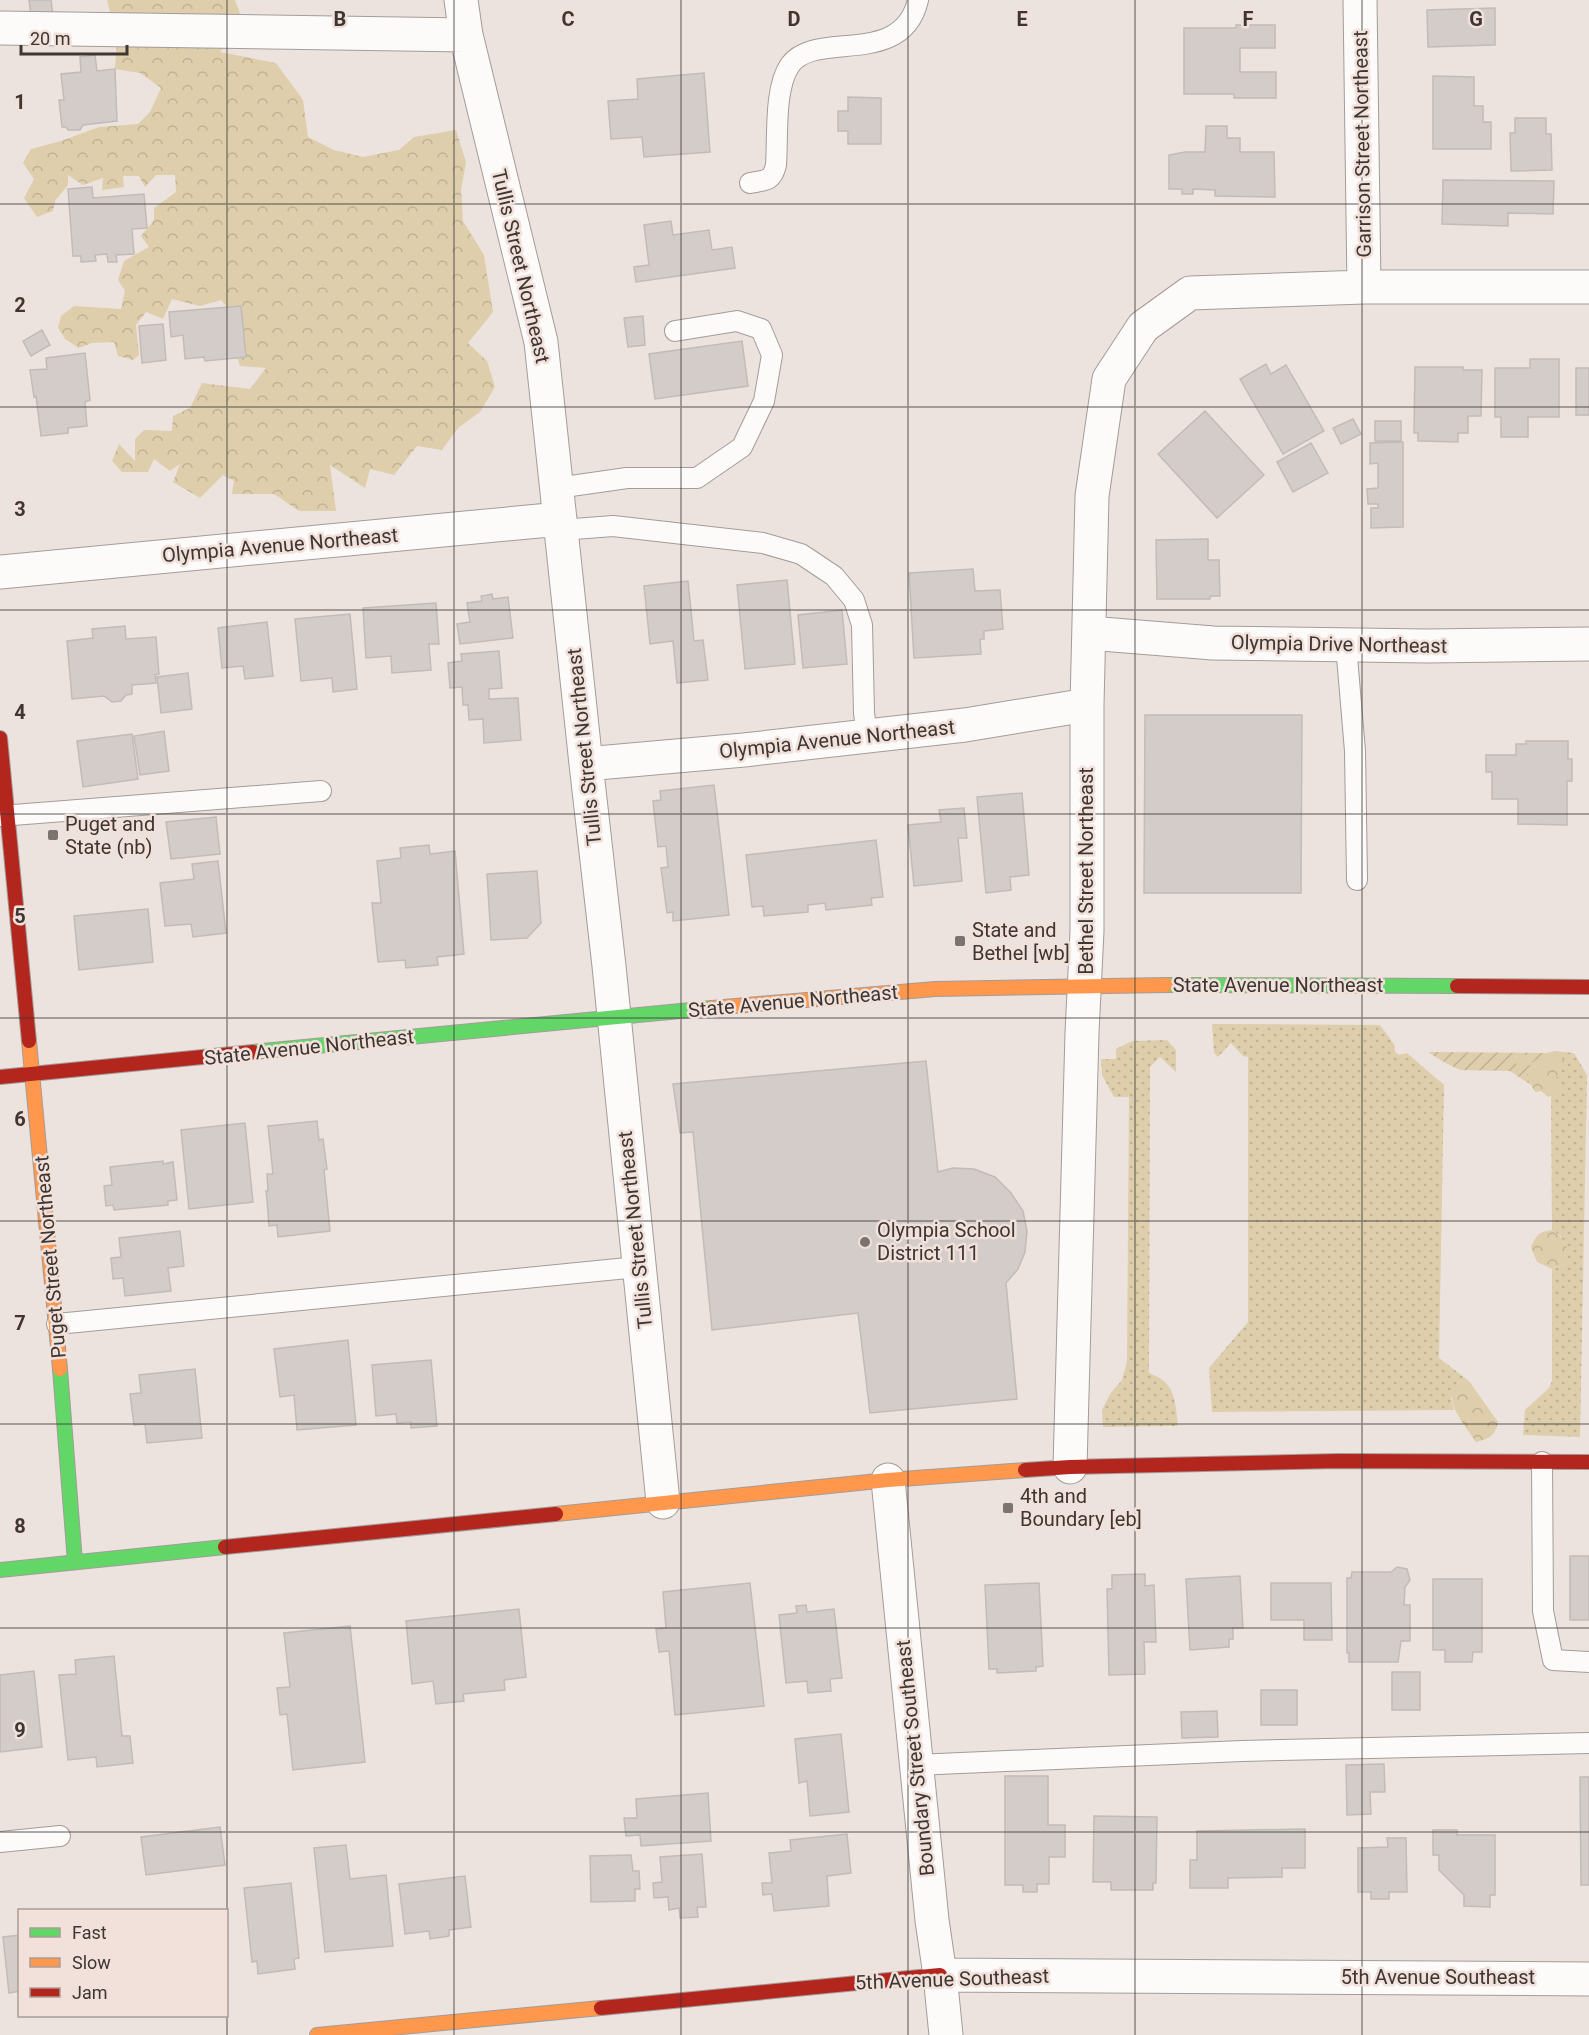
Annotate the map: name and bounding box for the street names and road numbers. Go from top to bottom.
street label: Garrison Street Northeast [1348,30,1376,258]
street label: Tullis Street Northeast [487,167,555,365]
street label: Olympia Avenue Northeast [161,523,399,567]
street label: Olympia Drive Northeast [1231,630,1447,658]
street label: Tullis Street Northeast [562,647,606,847]
street label: Olympia Avenue Northeast [718,715,956,763]
street label: Bethel Street Northeast [1074,767,1098,975]
street label: State Avenue Northeast [1173,973,1383,997]
street label: State Avenue Northeast [687,980,899,1022]
street label: State Avenue Northeast [203,1024,415,1070]
street label: Tullis Street Northeast [613,1130,657,1330]
street label: Puget Street Northeast [29,1155,71,1359]
street label: Boundary Street Southeast [891,1639,939,1877]
street label: 5th Avenue Southeast [854,1964,1050,1994]
street label: 5th Avenue Southeast [1341,1965,1535,1989]

